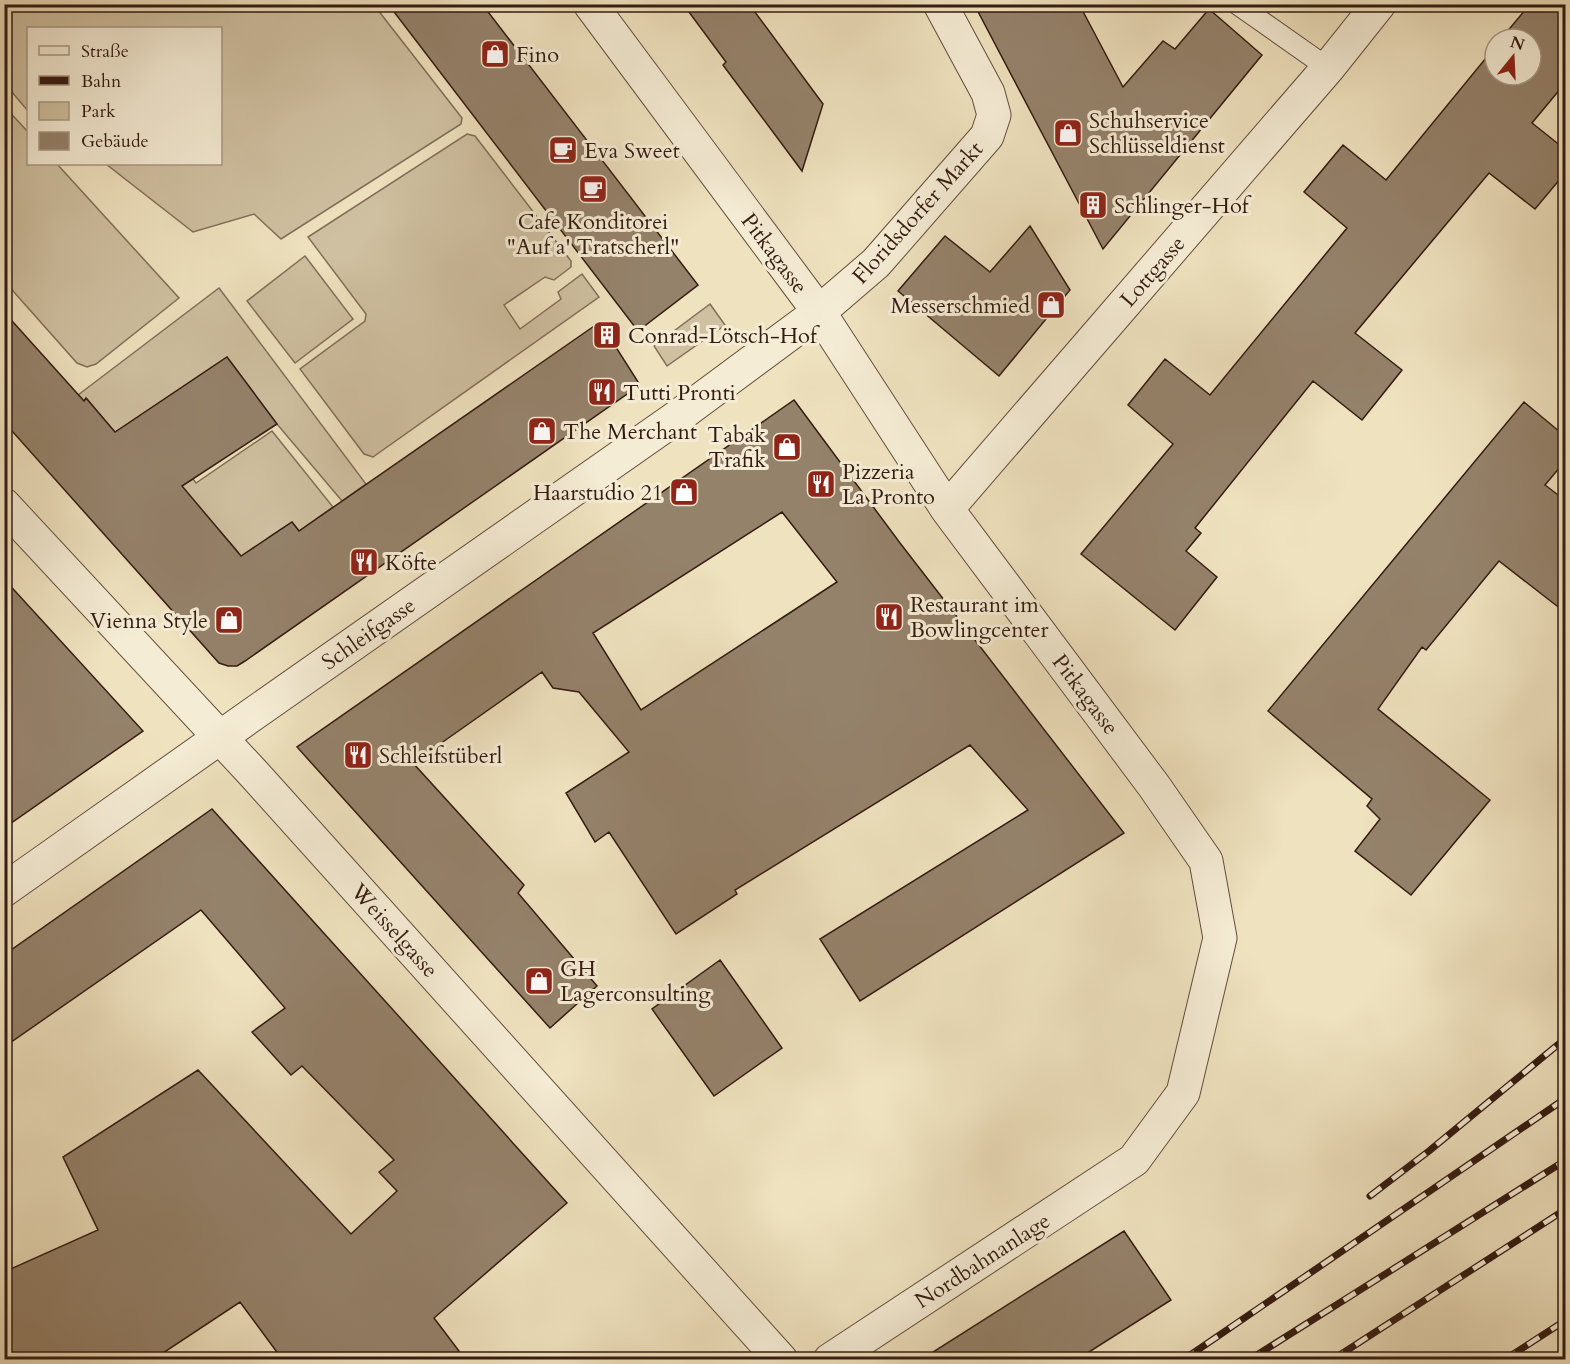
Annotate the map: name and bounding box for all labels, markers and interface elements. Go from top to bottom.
legend [27,27,222,165]
north arrow [1483,27,1543,87]
text: N [1507,31,1527,56]
shop icon: Fino [479,38,511,70]
text: Straße [81,39,129,64]
place label: Fino [516,40,559,70]
text: Bahn [81,69,122,94]
text: Park [81,99,116,124]
place label: Schuhservice Schlüsseldienst [1089,106,1225,161]
shop icon: Schuhservice Schlüsseldienst [1052,117,1084,149]
text: Gebäude [81,129,149,154]
cafe icon: Eva Sweet [547,134,579,166]
street label: Floridsdorfer Markt [846,135,990,291]
place label: Eva Sweet [584,136,680,166]
cafe icon: Cafe Konditorei "Auf a' Tratscherl" [577,173,609,205]
building icon: Schlinger-Hof [1077,189,1109,221]
place label: Schlinger-Hof [1114,191,1252,221]
place label: Cafe Konditorei "Auf a' Tratscherl" [507,207,679,262]
street label: Pitkagasse [734,207,814,300]
street label: Lottgasse [1113,229,1192,314]
shop icon: Messerschmied [1035,289,1067,321]
place label: Messerschmied [891,291,1030,321]
building icon: Conrad-Lötsch-Hof [591,319,623,351]
place label: Conrad-Lötsch-Hof [628,321,820,351]
restaurant icon: Tutti Pronti [586,376,618,408]
place label: Tutti Pronti [623,378,736,408]
shop icon: The Merchant [526,415,558,447]
place label: The Merchant [563,417,697,447]
place label: Tabak Trafik [707,420,766,475]
shop icon: Tabak Trafik [771,431,803,463]
place label: Pizzeria La Pronto [842,457,935,512]
restaurant icon: Pizzeria La Pronto [805,468,837,500]
shop icon: Haarstudio 21 [668,476,700,508]
place label: Haarstudio 21 [533,478,663,508]
restaurant icon: Köfte [348,546,380,578]
place label: Köfte [385,548,437,578]
place label: Restaurant im Bowlingcenter [910,590,1050,645]
street label: Schleifgasse [316,591,421,677]
restaurant icon: Restaurant im Bowlingcenter [873,601,905,633]
shop icon: Vienna Style [213,604,245,636]
place label: Vienna Style [90,606,208,636]
street label: Pitkagasse [1045,648,1125,741]
restaurant icon: Schleifstüberl [342,739,374,771]
place label: Schleifstüberl [379,741,503,771]
street label: Weisselgasse [343,876,445,984]
place label: GH Lagerconsulting [560,954,711,1009]
shop icon: GH Lagerconsulting [523,965,555,997]
street label: Nordbahnanlage [909,1206,1056,1316]

